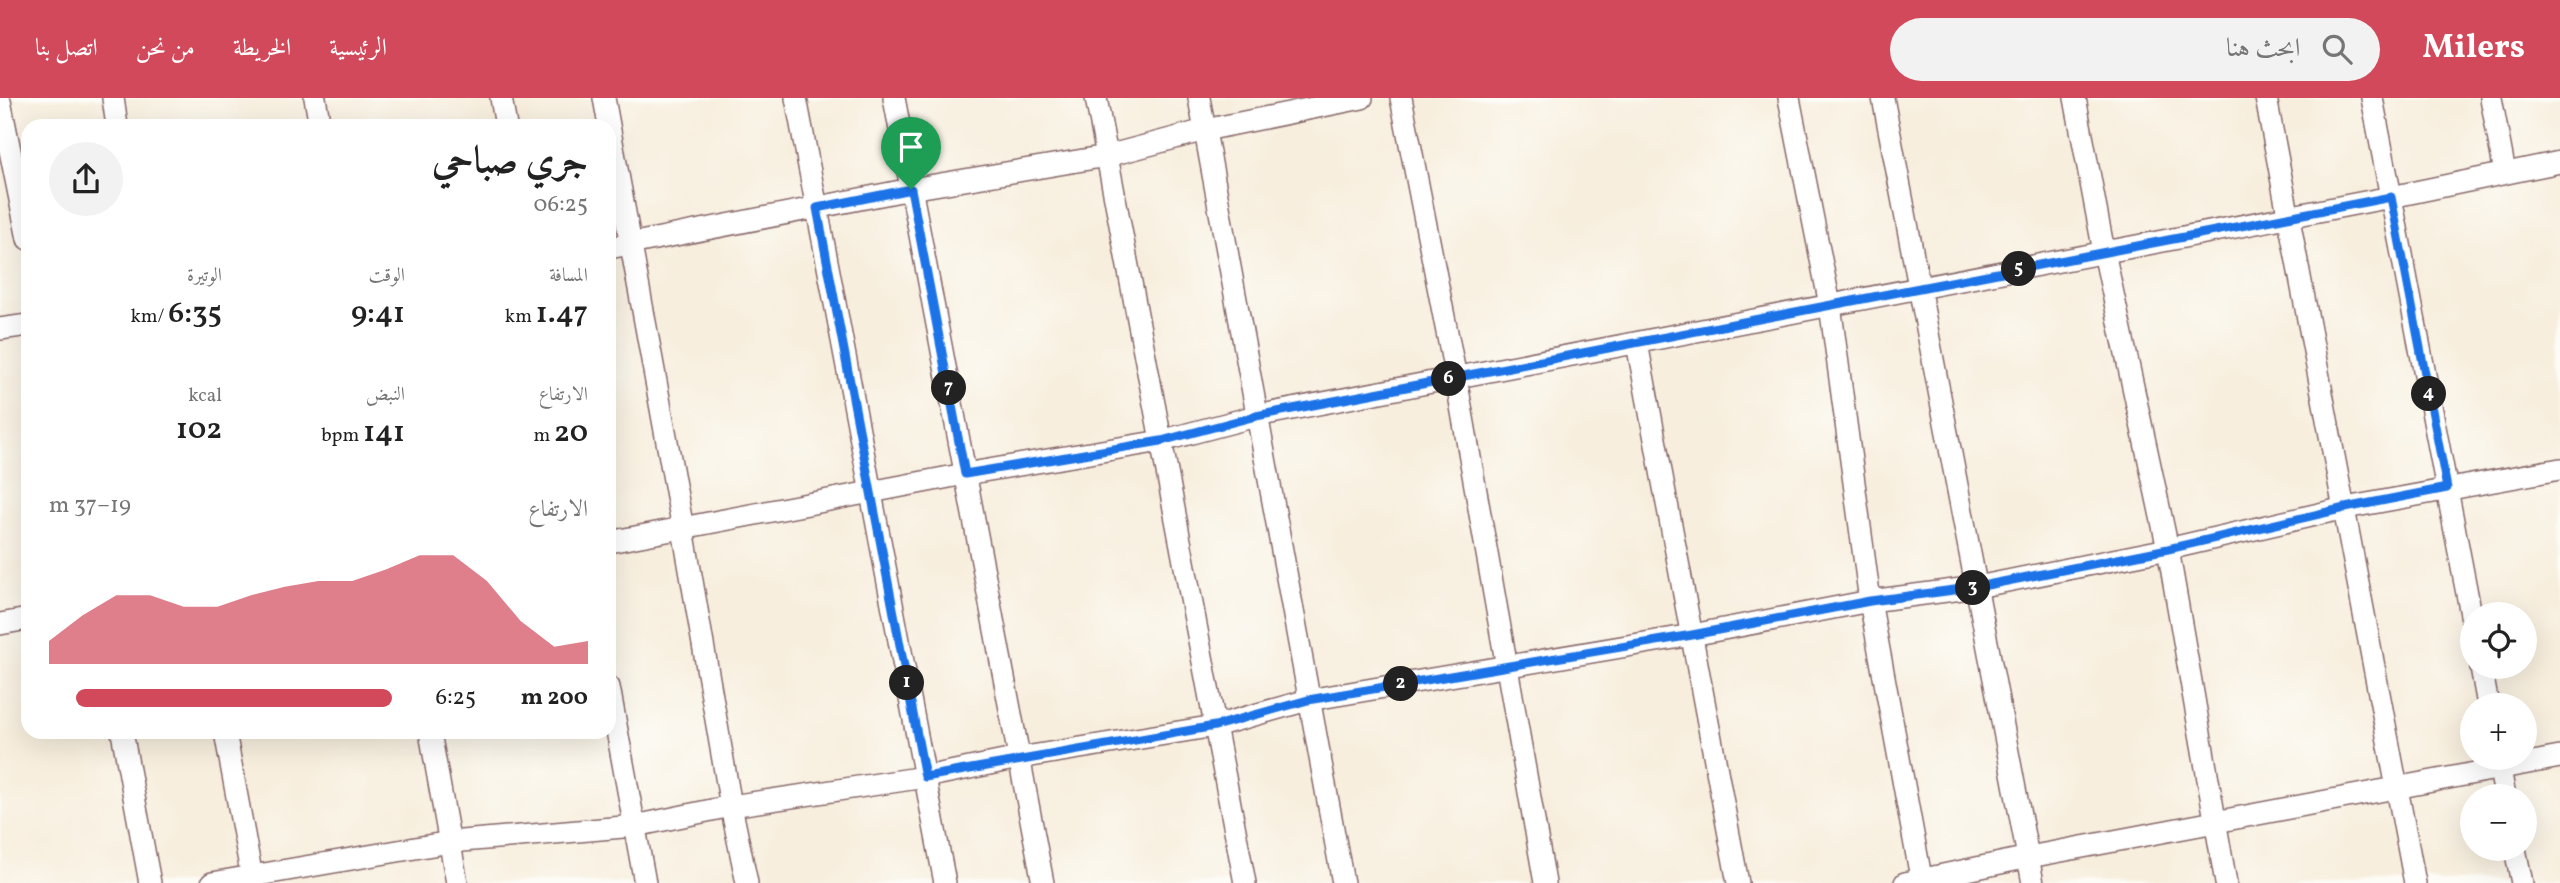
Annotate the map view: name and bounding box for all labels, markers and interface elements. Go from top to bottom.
search box [1890,18,2380,81]
text: Milers [2422,26,2525,72]
icon: search [2318,30,2356,68]
text: ابحث هنا [2226,31,2300,67]
text: اتصل بنا [35,32,98,66]
text: من نحن [136,32,195,66]
text: الخريطة [233,32,291,66]
text: الرئيسية [329,32,387,66]
pin [881,117,941,189]
icon: arrive [892,128,930,166]
text: جري صباحي [432,136,588,189]
button: share [49,142,123,216]
text: 06:25 [533,189,588,221]
pin: 5 [2002,252,2036,286]
text: 5 [2014,255,2023,281]
text: الوتيرة [187,263,222,289]
text: الوقت [369,263,405,289]
text: المسافة [549,263,588,289]
text: 6:35 [168,293,222,335]
text: 9:41 [351,293,405,335]
text: 1.47 [536,293,588,335]
text: /km [130,304,168,330]
text: km [505,304,536,330]
pin: 6 [1432,362,1466,396]
text: 6 [1443,365,1454,391]
pin: 7 [932,370,967,406]
text: 7 [944,374,953,400]
pin: 4 [2412,376,2446,412]
text: 4 [2423,380,2434,406]
text: النبض [366,382,405,408]
text: الارتفاع [539,382,588,408]
text: kcal [188,383,222,409]
text: 102 [176,409,222,451]
text: 141 [363,412,405,454]
text: 20 [554,412,588,454]
text: bpm [321,423,363,449]
text: m [533,423,554,449]
text: 19–37 m [49,490,131,522]
text: الارتفاع [528,494,588,526]
pin: 3 [1955,570,1990,606]
text: 3 [1968,574,1977,600]
map controls [2460,602,2537,861]
button: locate [2460,602,2537,679]
pin: 1 [890,666,925,700]
pin: 2 [1384,666,1418,702]
text: 1 [903,669,910,695]
text: 2 [1396,670,1405,696]
text: 6:25 [436,682,476,714]
text: 200 m [521,682,588,714]
button: + [2460,693,2537,770]
button: − [2460,784,2537,861]

